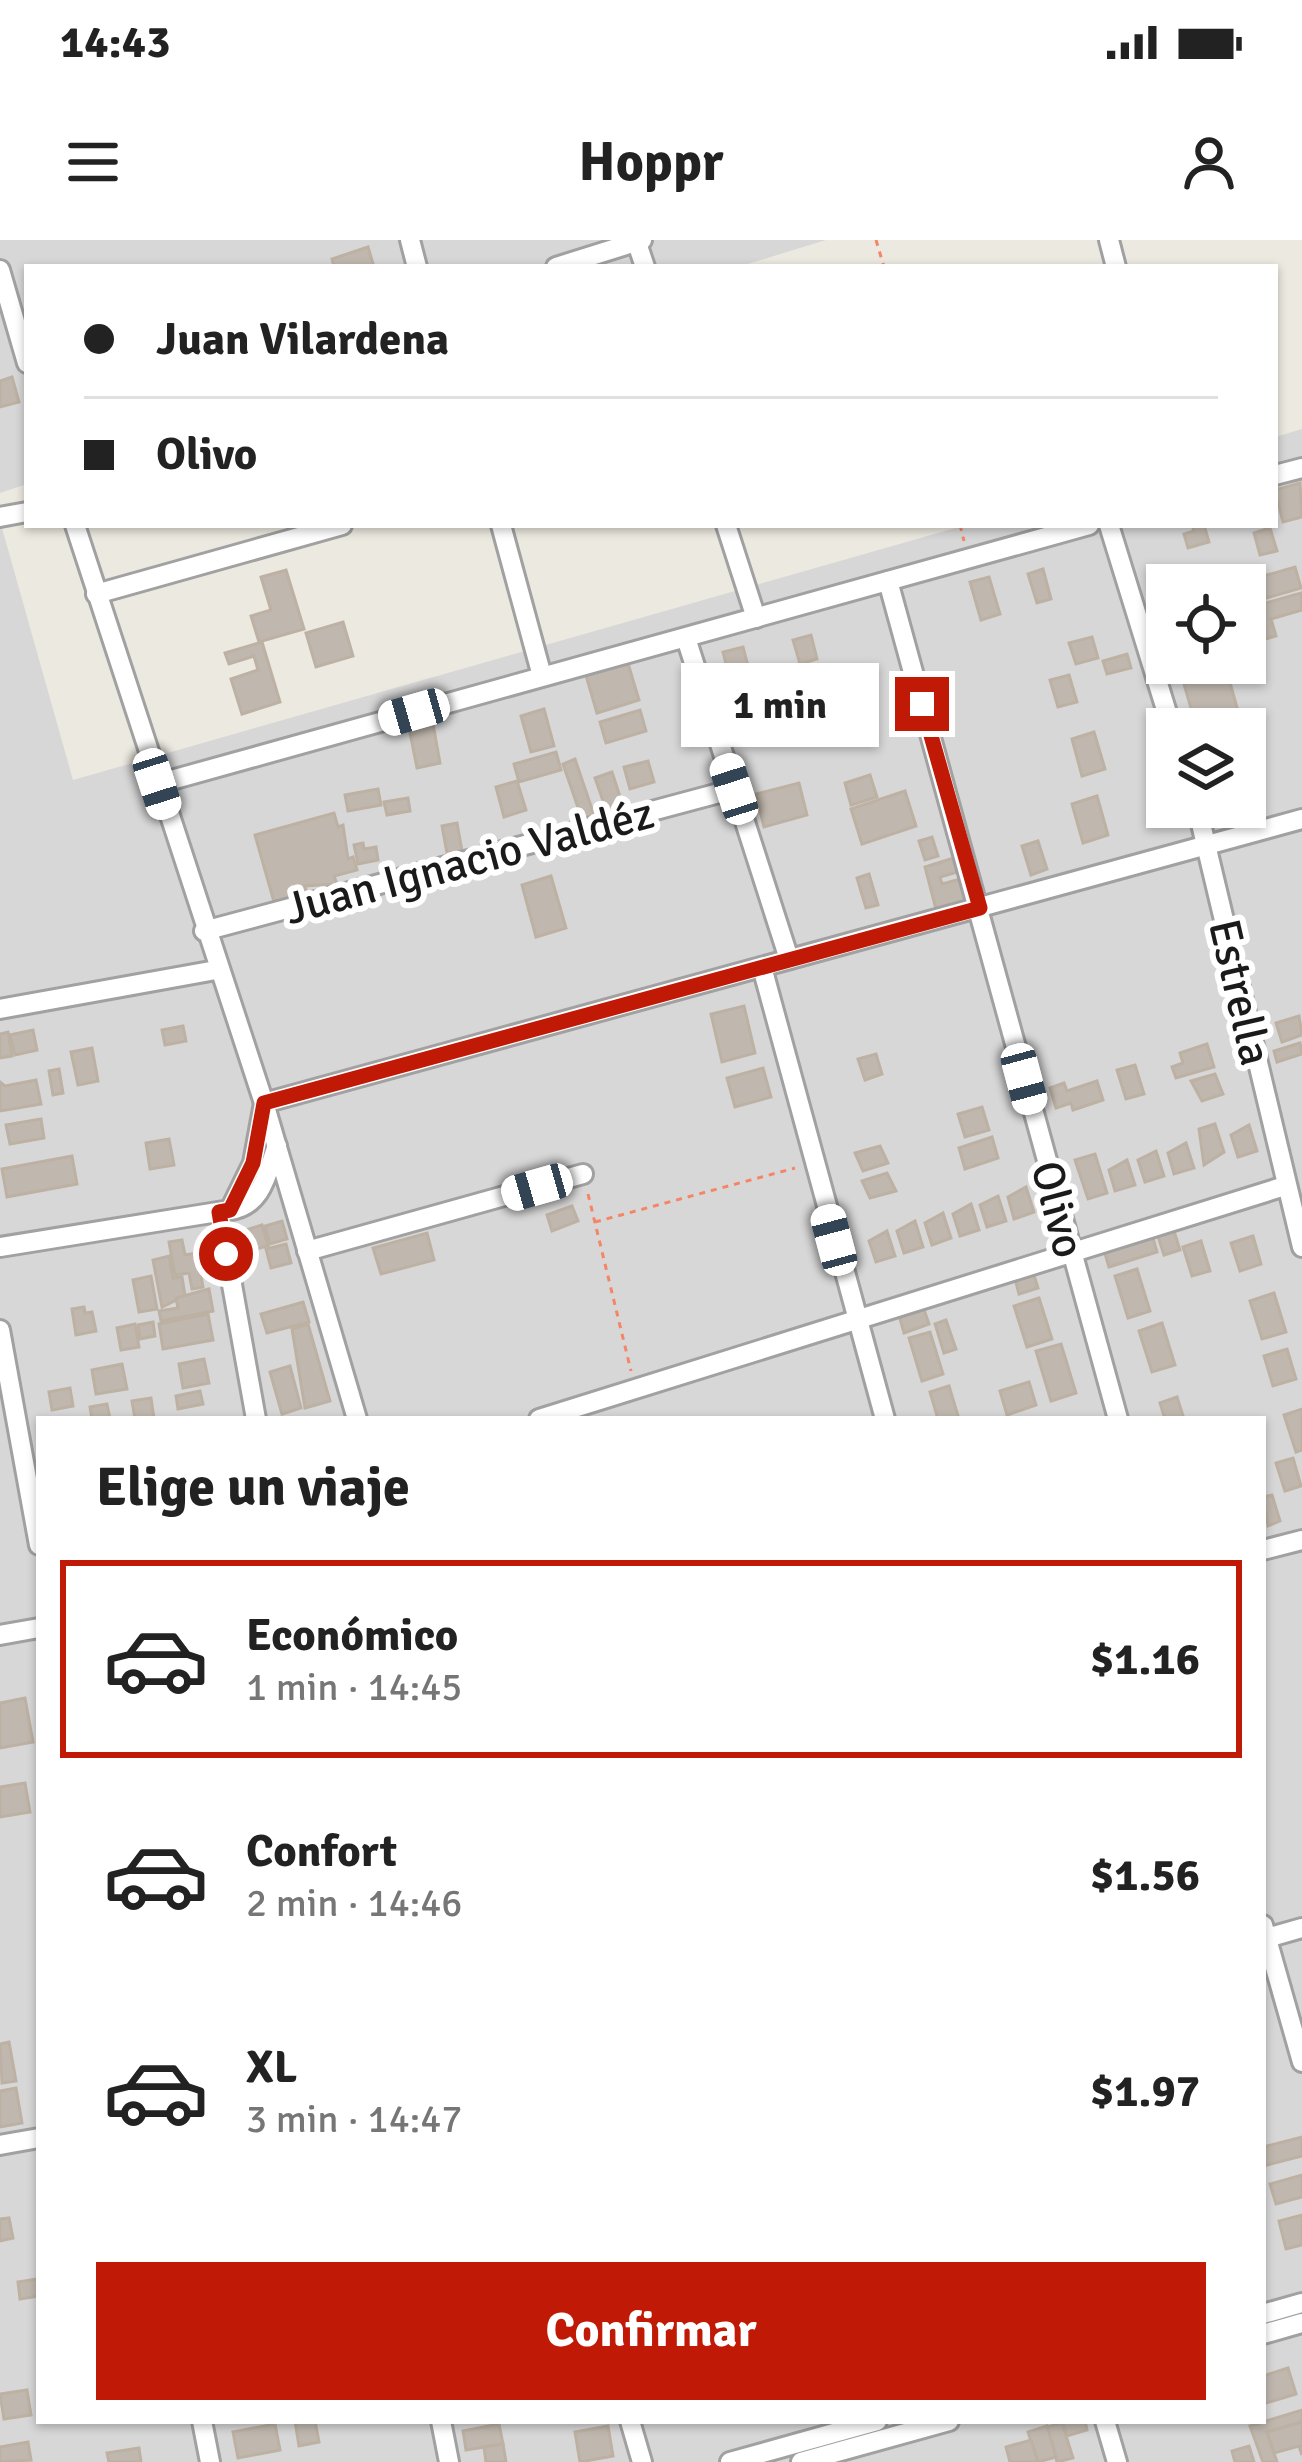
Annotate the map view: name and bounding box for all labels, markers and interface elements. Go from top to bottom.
text: 14:43 [60,15,170,70]
icon: menu [60,129,126,195]
text: Hoppr [579,129,723,196]
icon: person [1176,129,1242,195]
text: Juan Vilardena [156,312,449,367]
text: Olivo [156,427,257,482]
map controls [1146,564,1266,828]
button: locate [1146,564,1266,684]
callout: 1 min [682,662,880,746]
route end [895,677,949,731]
text: 1 min [733,681,827,729]
car [374,685,454,739]
button: layers [1146,708,1266,828]
car [129,744,185,824]
car [706,749,762,829]
street label: Juan Ignacio Valdéz [279,786,660,937]
street label: Estrella [1196,914,1283,1071]
car [997,1040,1051,1118]
street label: Olivo [1018,1155,1097,1264]
car [497,1160,577,1214]
car [807,1201,861,1279]
route start [199,1227,253,1281]
text: Elige un viaje [96,1454,410,1521]
icon: car [102,1605,210,1713]
text: Económico [246,1608,458,1663]
text: $1.16 [1090,1632,1200,1687]
text: 1 min · 14:45 [246,1663,462,1711]
icon: car [102,1821,210,1929]
text: Confort [246,1824,397,1879]
text: $1.56 [1090,1848,1200,1903]
text: 2 min · 14:46 [246,1879,462,1927]
icon: car [102,2037,210,2145]
text: XL [246,2040,297,2095]
text: $1.97 [1090,2064,1200,2119]
text: 3 min · 14:47 [246,2095,462,2143]
button: Confirmar [96,2262,1206,2400]

